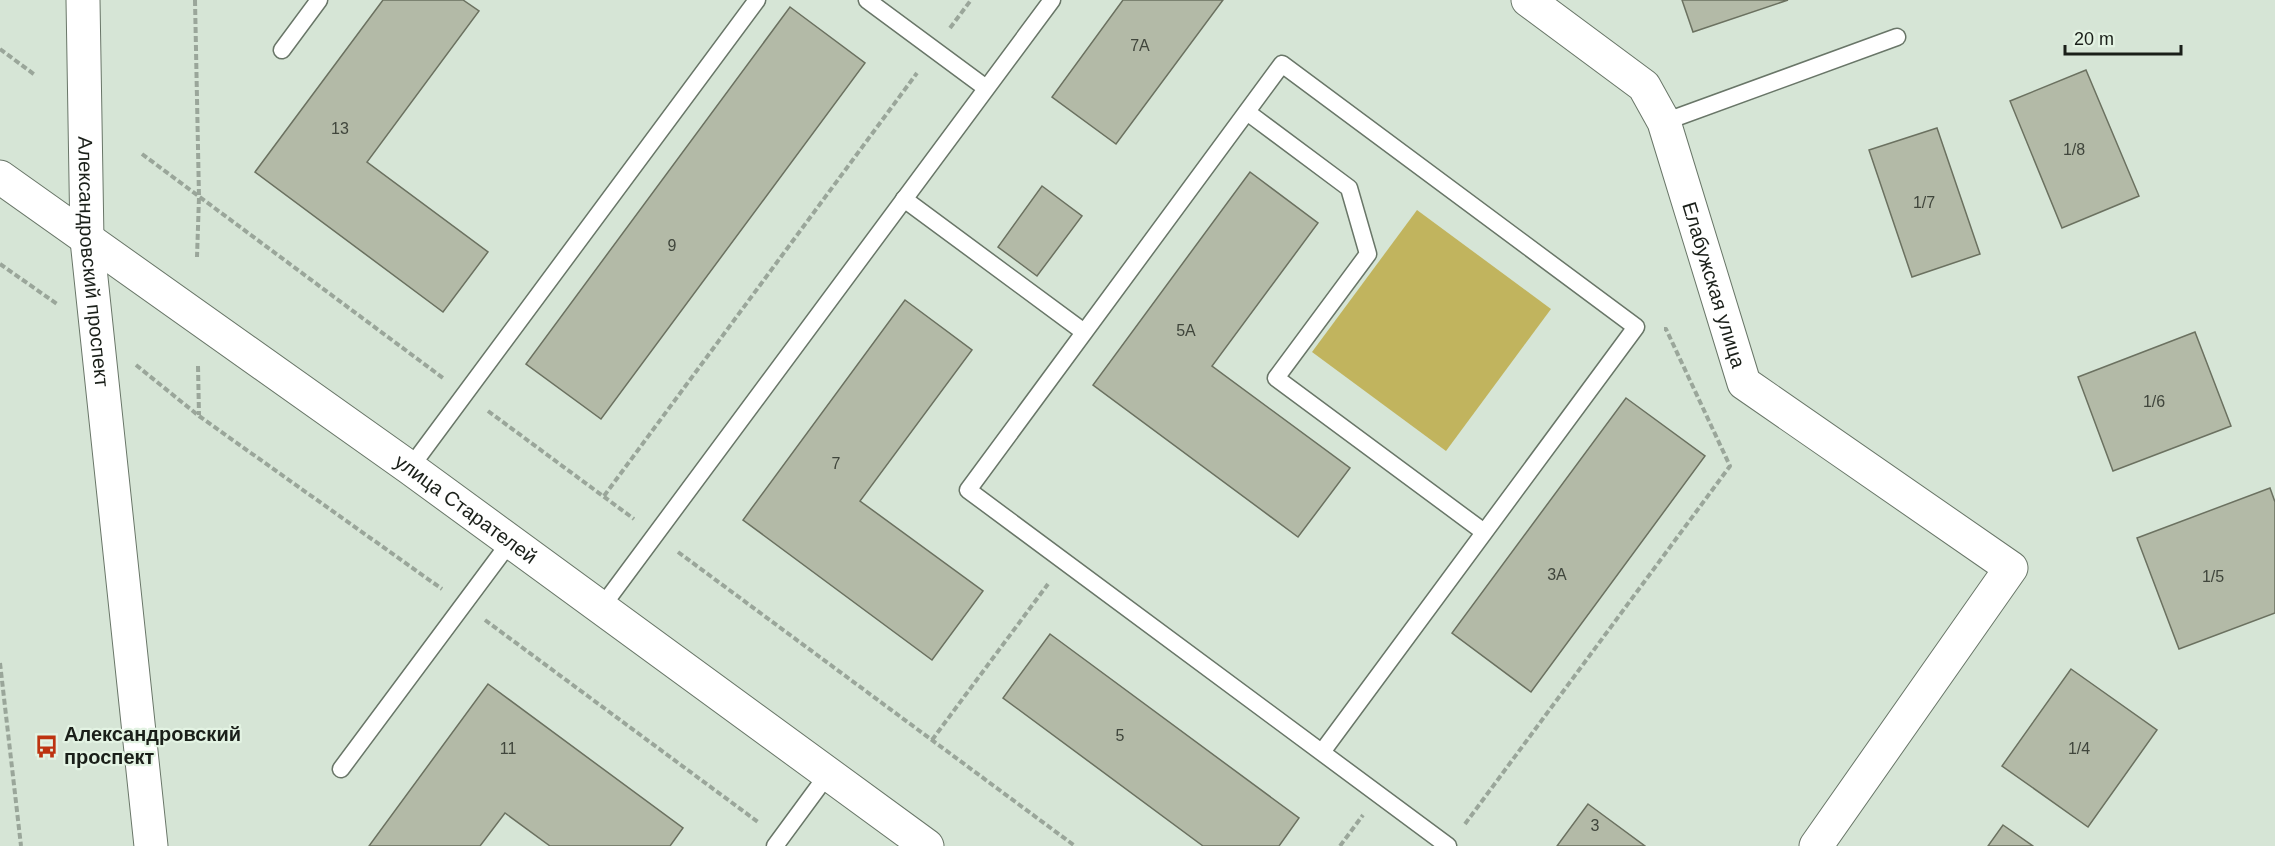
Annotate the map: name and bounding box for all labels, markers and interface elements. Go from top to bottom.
scale bar [2065,18,2180,56]
text: 20 m [2074,29,2114,49]
house number: 7А [1130,37,1150,54]
house number: 13 [331,120,349,137]
street label: Александровский проспект [74,136,113,388]
house number: 1/8 [2063,141,2085,158]
house number: 1/7 [1913,194,1935,211]
street label: Елабужская улица [1678,199,1750,371]
house number: 9 [668,237,677,254]
house number: 5А [1176,322,1196,339]
house number: 1/6 [2143,393,2165,410]
street label: улица Старателей [391,450,541,568]
house number: 7 [832,455,841,472]
house number: 3А [1547,566,1567,583]
house number: 1/5 [2202,568,2224,585]
place label: Александровский проспект [64,723,241,768]
house number: 5 [1116,727,1125,744]
bus stop icon: Александровский проспект [33,733,59,759]
house number: 11 [500,740,516,757]
house number: 1/4 [2068,740,2090,757]
house number: 3 [1591,817,1600,834]

